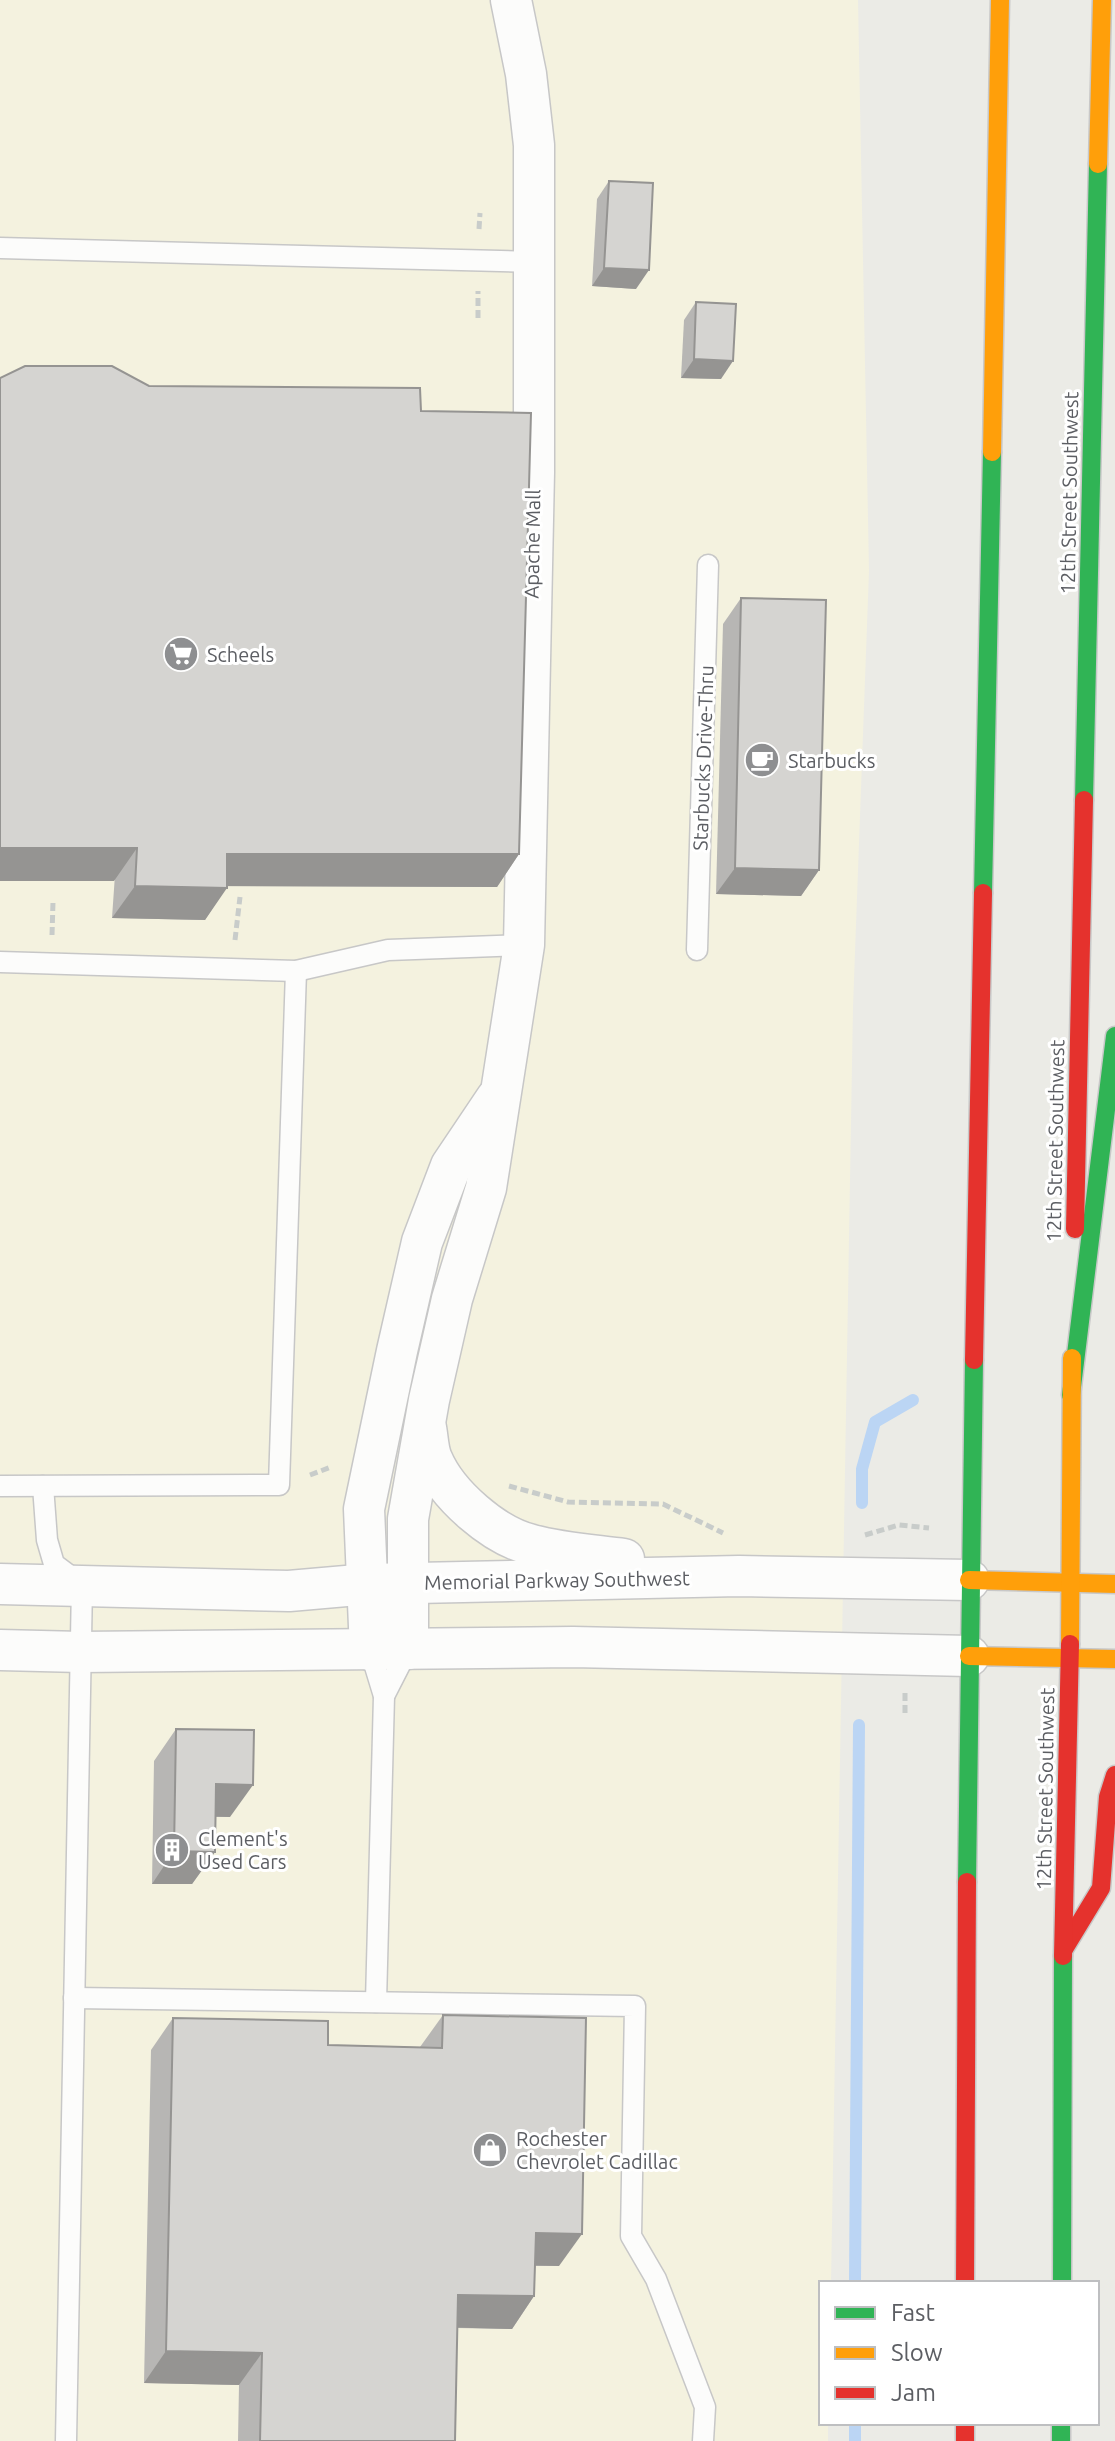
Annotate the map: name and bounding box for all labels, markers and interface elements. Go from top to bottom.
street label: 12th Street Southwest [1056,391,1082,595]
street label: Apache Mall [520,489,544,599]
supermarket icon: Scheels [162,635,200,673]
place label: Scheels [207,643,274,666]
street label: Starbucks Drive-Thru [688,665,718,851]
cafe icon: Starbucks [743,741,781,779]
place label: Starbucks [788,749,875,772]
street label: 12th Street Southwest [1042,1039,1068,1243]
street label: Memorial Parkway Southwest [424,1566,690,1594]
street label: 12th Street Southwest [1032,1687,1058,1891]
place label: Clement's Used Cars [198,1827,288,1873]
building icon: Clement's Used Cars [153,1831,191,1869]
place label: Rochester Chevrolet Cadillac [516,2127,678,2173]
shop icon: Rochester Chevrolet Cadillac [471,2131,509,2169]
legend [819,2281,1099,2425]
text: Fast [891,2299,935,2326]
text: Slow [891,2339,943,2366]
text: Jam [891,2379,936,2406]

